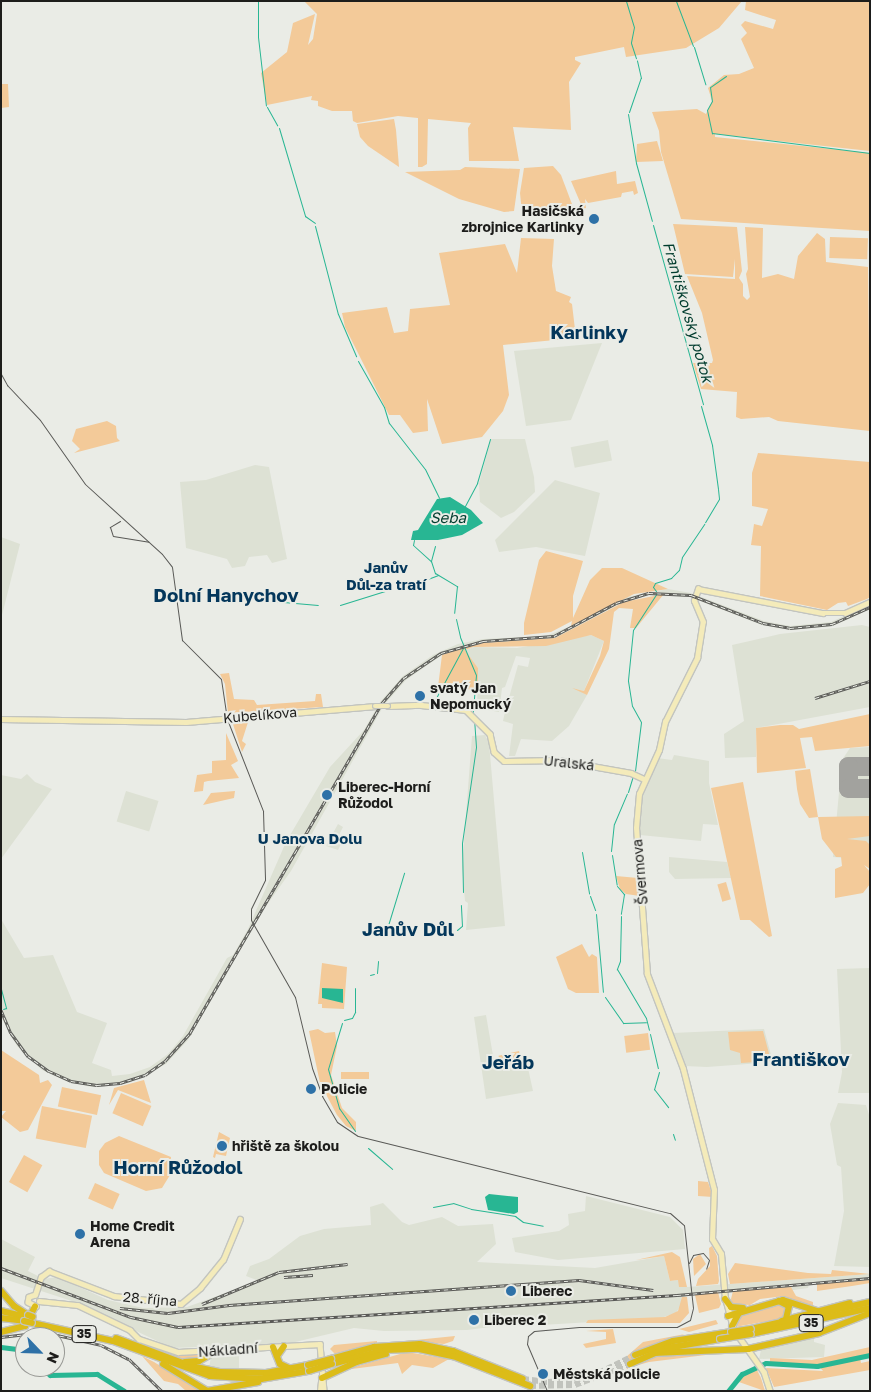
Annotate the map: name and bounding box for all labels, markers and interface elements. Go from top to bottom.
place label: Hasičská zbrojnice Karlinky [461,203,584,236]
marker: Hasičská zbrojnice Karlinky [588,213,600,225]
water label: Františkovský potok [659,239,717,385]
district label: Karlinky [550,321,628,343]
water label: Seba [430,509,466,527]
district label: Janův Důl-za tratí [346,558,426,593]
district label: Dolní Hanychov [153,584,299,606]
place label: svatý Jan Nepomucký [430,680,511,712]
marker: svatý Jan Nepomucký [414,690,426,702]
street label: Kubelíkova [222,703,298,727]
street label: Uralská [543,752,595,774]
place label: Liberec-Horní Růžodol [338,779,430,812]
marker: Liberec-Horní Růžodol [320,788,334,802]
district label: U Janova Dolu [258,830,362,848]
street label: Švermova [629,838,651,906]
district label: Janův Důl [362,918,454,940]
district label: Františkov [752,1048,850,1070]
district label: Jeřáb [482,1051,534,1073]
place label: Policie [321,1081,367,1097]
marker: Policie [305,1083,317,1095]
place label: hřiště za školou [232,1138,339,1154]
marker: hřiště za školou [216,1140,228,1152]
district label: Horní Růžodol [113,1156,243,1178]
place label: Home Credit Arena [90,1218,175,1250]
marker: Home Credit Arena [74,1228,86,1240]
place label: Liberec [522,1283,572,1299]
marker: Liberec [504,1284,518,1298]
street label: 28. října [122,1288,178,1310]
place label: Liberec 2 [484,1312,546,1328]
marker: Liberec 2 [468,1314,480,1326]
road number: 35 [798,1314,824,1332]
road number: 35 [72,1325,96,1344]
north arrow [15,1327,65,1377]
street label: Nákladní [198,1340,258,1360]
text: N [43,1350,63,1366]
place label: Městská policie [553,1366,660,1382]
marker: Městská policie [537,1368,549,1380]

